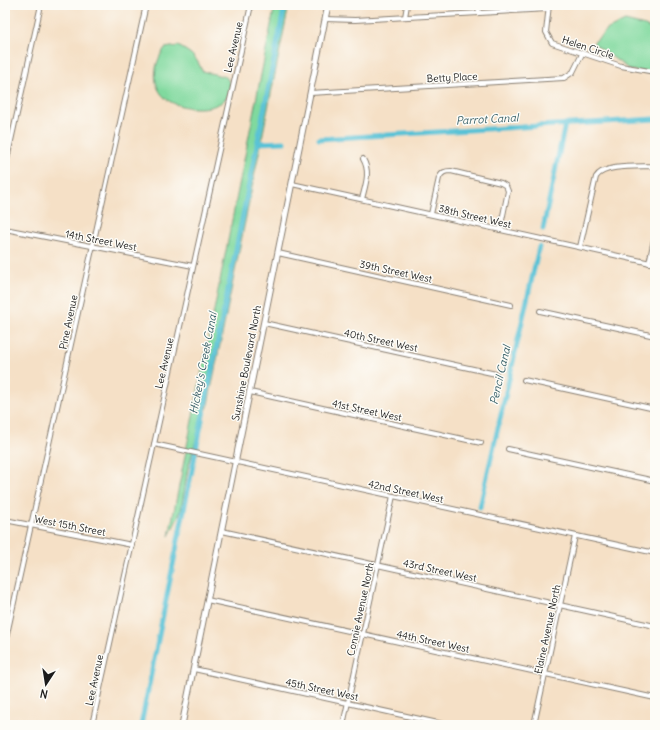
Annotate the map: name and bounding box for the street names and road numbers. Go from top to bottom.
street label: Lee Avenue [221,20,246,74]
street label: Helen Circle [560,33,615,62]
street label: Betty Place [426,70,478,85]
street label: 38th Street West [437,202,513,231]
street label: 14th Street West [64,227,138,254]
street label: 39th Street West [358,257,434,286]
street label: Pine Avenue [56,294,81,351]
street label: Sunshine Boulevard North [229,304,264,422]
street label: 40th Street West [343,326,420,355]
street label: Lee Avenue [152,336,177,390]
street label: 41st Street West [331,397,404,424]
street label: 42nd Street West [367,477,445,506]
street label: West 15th Street [33,512,107,539]
street label: 43rd Street West [402,556,478,585]
street label: Connie Avenue North [344,561,377,657]
street label: Elaine Avenue North [532,583,563,675]
street label: 44th Street West [395,627,471,656]
street label: Lee Avenue [83,653,106,707]
street label: 45th Street West [284,675,360,704]

